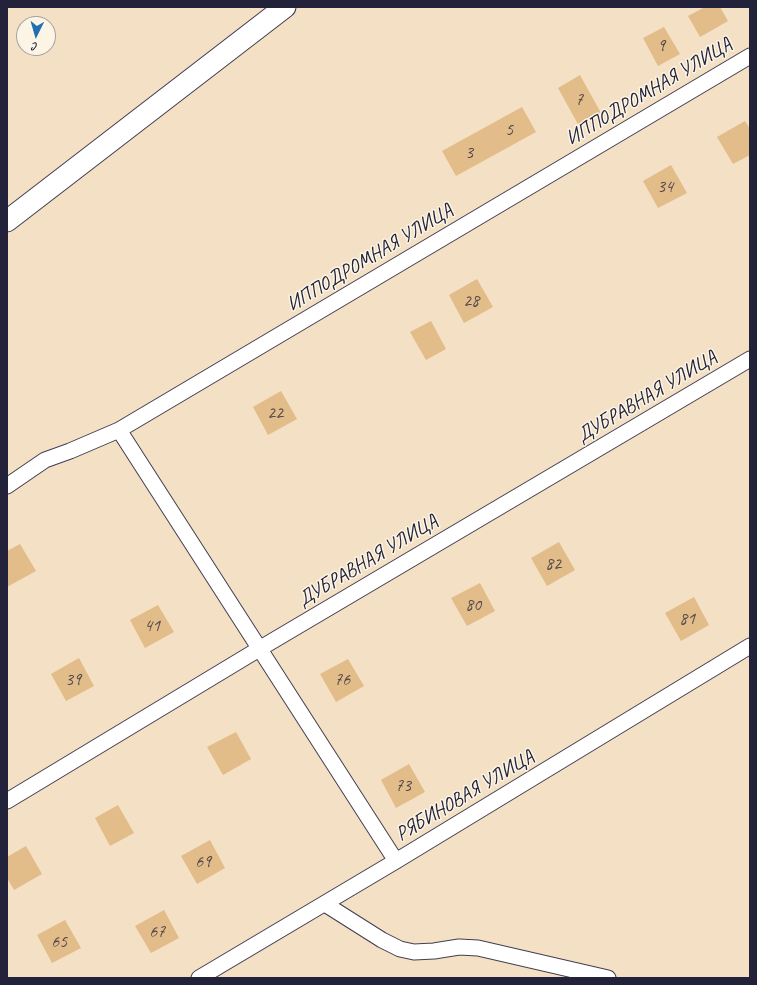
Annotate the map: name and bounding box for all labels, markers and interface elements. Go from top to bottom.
north arrow [16,16,56,56]
street label: ИППОДРОМНАЯ УЛИЦА [562,33,736,151]
house number: 9 [657,35,665,57]
text: С [32,40,38,54]
house number: 7 [575,89,583,111]
house number: 5 [505,119,513,141]
house number: 3 [465,142,473,164]
house number: 34 [657,176,673,198]
street label: ИППОДРОМНАЯ УЛИЦА [283,199,457,317]
house number: 28 [463,290,479,312]
street label: ДУБРАВНАЯ УЛИЦА [573,346,721,448]
house number: 22 [267,402,283,424]
street label: ДУБРАВНАЯ УЛИЦА [294,510,442,612]
house number: 82 [545,553,561,575]
house number: 80 [465,594,481,616]
house number: 81 [679,608,695,630]
house number: 41 [144,615,160,637]
house number: 39 [65,669,81,691]
house number: 76 [334,669,350,691]
street label: РЯБИНОВАЯ УЛИЦА [392,745,538,847]
house number: 73 [395,775,411,797]
house number: 69 [195,851,211,873]
house number: 67 [149,921,165,943]
house number: 65 [51,931,67,953]

